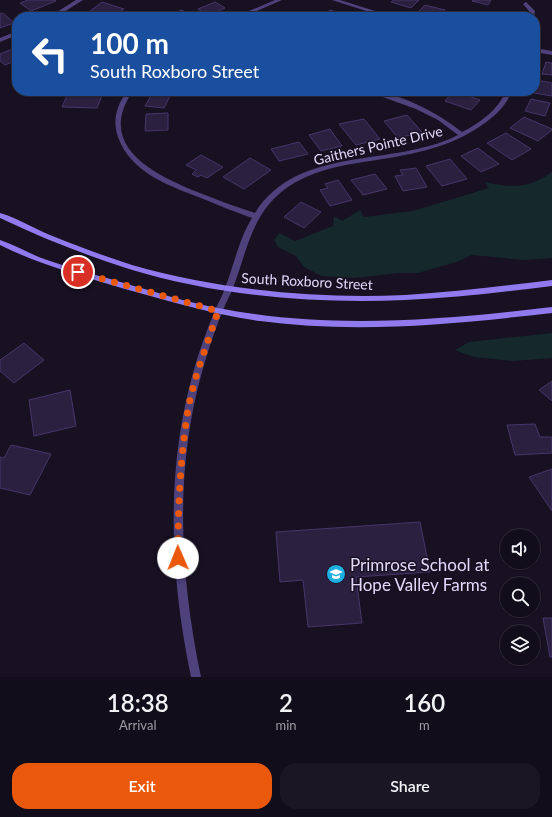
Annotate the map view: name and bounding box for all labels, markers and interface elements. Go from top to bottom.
text: 100 m [90,26,169,60]
icon: left [24,28,76,80]
text: South Roxboro Street [90,60,259,82]
street label: Gaithers Pointe Drive [312,122,444,168]
pin [61,255,95,289]
icon: arrive [67,261,89,283]
street label: South Roxboro Street [241,269,373,293]
map controls [500,529,540,665]
button: sound [500,529,540,569]
position arrow [157,537,199,579]
place label: Primrose School at Hope Valley Farms [350,554,489,595]
school or university icon: Primrose School at Hope Valley Farms [325,563,347,585]
button: search [500,577,540,617]
button: layers [500,625,540,665]
text: 18:38 [107,688,169,717]
text: 2 [279,688,293,717]
text: 160 [403,688,445,717]
text: Arrival [119,717,156,733]
text: min [275,717,297,733]
text: m [419,717,430,733]
button: Exit [12,763,272,809]
button: Share [280,763,540,809]

